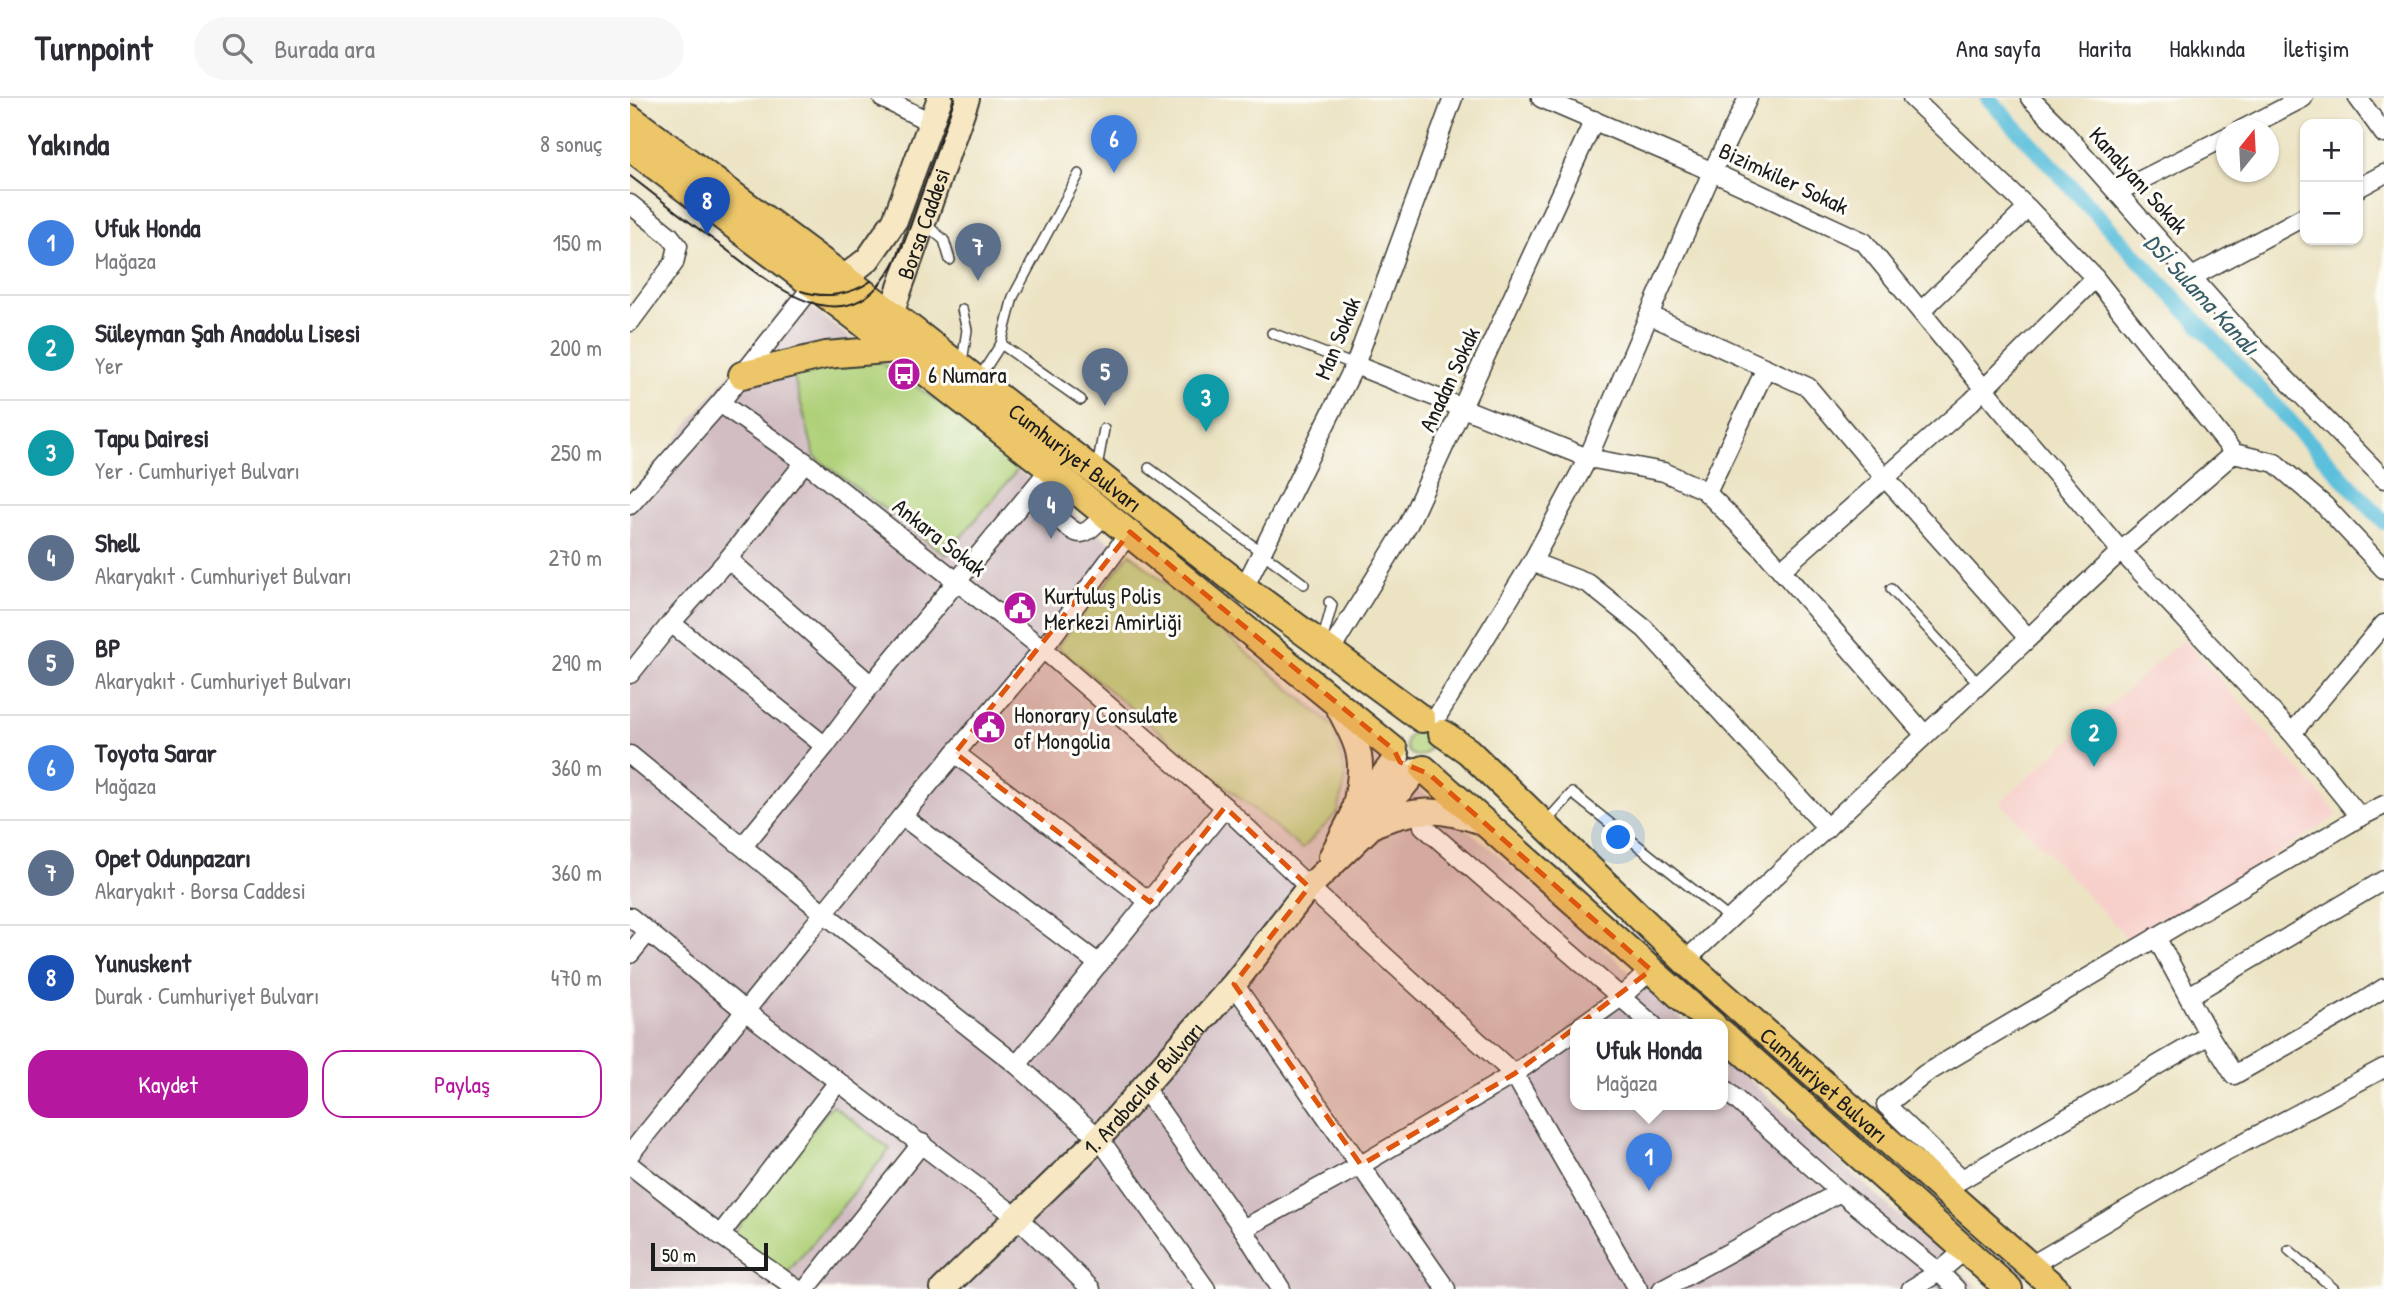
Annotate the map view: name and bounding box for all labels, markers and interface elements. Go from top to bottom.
search box [194,17,684,80]
text: Turnpoint [35,26,152,70]
icon: search [218,29,256,67]
text: Burada ara [274,31,375,66]
text: Ana sayfa [1956,32,2040,64]
text: Harita [2078,32,2131,64]
text: Hakkında [2169,32,2245,64]
text: İletişim [2283,32,2349,64]
pin: 6 [1091,115,1137,173]
north arrow [2216,119,2279,182]
map controls [2300,119,2363,245]
button: + [2300,119,2363,182]
street label: Kanalyanı Sokak [2083,120,2196,241]
text: Yakında [28,124,109,164]
text: 8 sonuç [540,128,602,159]
street label: Bizimkiler Sokak [1714,134,1854,222]
street label: Borsa Caddesi [889,164,957,283]
pin: 8 [684,177,730,235]
button: − [2300,182,2363,245]
text: Ufuk Honda [95,210,201,245]
pin: 7 [955,223,1001,281]
water label: DSİ Sulama Kanalı [2137,226,2268,363]
text: 1 [47,227,55,258]
text: 150 m [553,227,602,258]
text: Mağaza [95,245,156,276]
street label: Man Sokak [1306,292,1368,384]
text: Süleyman Şah Anadolu Lisesi [95,315,360,350]
street label: Anadan Sokak [1411,321,1487,436]
text: 2 [46,332,56,363]
text: 200 m [550,332,602,363]
pin: 5 [1082,348,1128,406]
text: Yer [95,350,123,381]
bus stop icon: 6 Numara [885,355,923,393]
place label: 6 Numara [928,359,1006,390]
pin: 3 [1183,374,1229,432]
street label: Cumhuriyet Bulvarı [1002,395,1149,519]
text: Tapu Dairesi [95,420,209,455]
text: 3 [46,437,56,468]
text: 250 m [550,437,602,468]
text: Yer · Cumhuriyet Bulvarı [95,455,300,486]
pin: 4 [1028,481,1074,539]
street label: Ankara Sokak [887,491,994,584]
text: Shell [95,525,139,560]
text: 4 [47,542,55,573]
text: 270 m [549,542,602,573]
text: Akaryakıt · Cumhuriyet Bulvarı [95,560,352,591]
place label: Kurtuluş Polis Merkezi Amirliği [1044,580,1182,637]
public building icon: Kurtuluş Polis Merkezi Amirliği [1001,589,1039,627]
text: BP [95,630,121,665]
text: 5 [46,647,56,678]
text: 290 m [552,647,602,678]
text: Akaryakıt · Cumhuriyet Bulvarı [95,665,352,696]
place label: Honorary Consulate of Mongolia [1014,699,1178,756]
public building icon: Honorary Consulate of Mongolia [970,708,1008,746]
pin: 2 [2071,709,2117,767]
text: Toyota Sarar [95,735,217,770]
text: 6 [46,752,56,783]
text: 360 m [551,752,602,783]
text: Mağaza [95,770,156,801]
your location [1601,820,1635,854]
text: Opet Odunpazarı [95,840,251,875]
text: 7 [45,857,57,888]
text: 360 m [551,857,602,888]
text: Akaryakıt · Borsa Caddesi [95,875,306,906]
text: Yunuskent [95,945,191,980]
text: 8 [46,962,56,993]
text: 470 m [551,962,602,993]
text: Durak · Cumhuriyet Bulvarı [95,980,319,1011]
street label: 1. Arabacılar Bulvarı [1076,1014,1210,1161]
popup [1570,1019,1728,1110]
street label: Cumhuriyet Bulvarı [1754,1019,1895,1150]
text: Ufuk Honda [1596,1032,1702,1067]
button: Kaydet [28,1050,308,1118]
button: Paylaş [322,1050,602,1118]
text: Mağaza [1596,1067,1657,1098]
pin: 1 [1626,1133,1672,1191]
scale bar [651,1240,768,1272]
text: 50 m [662,1242,696,1268]

